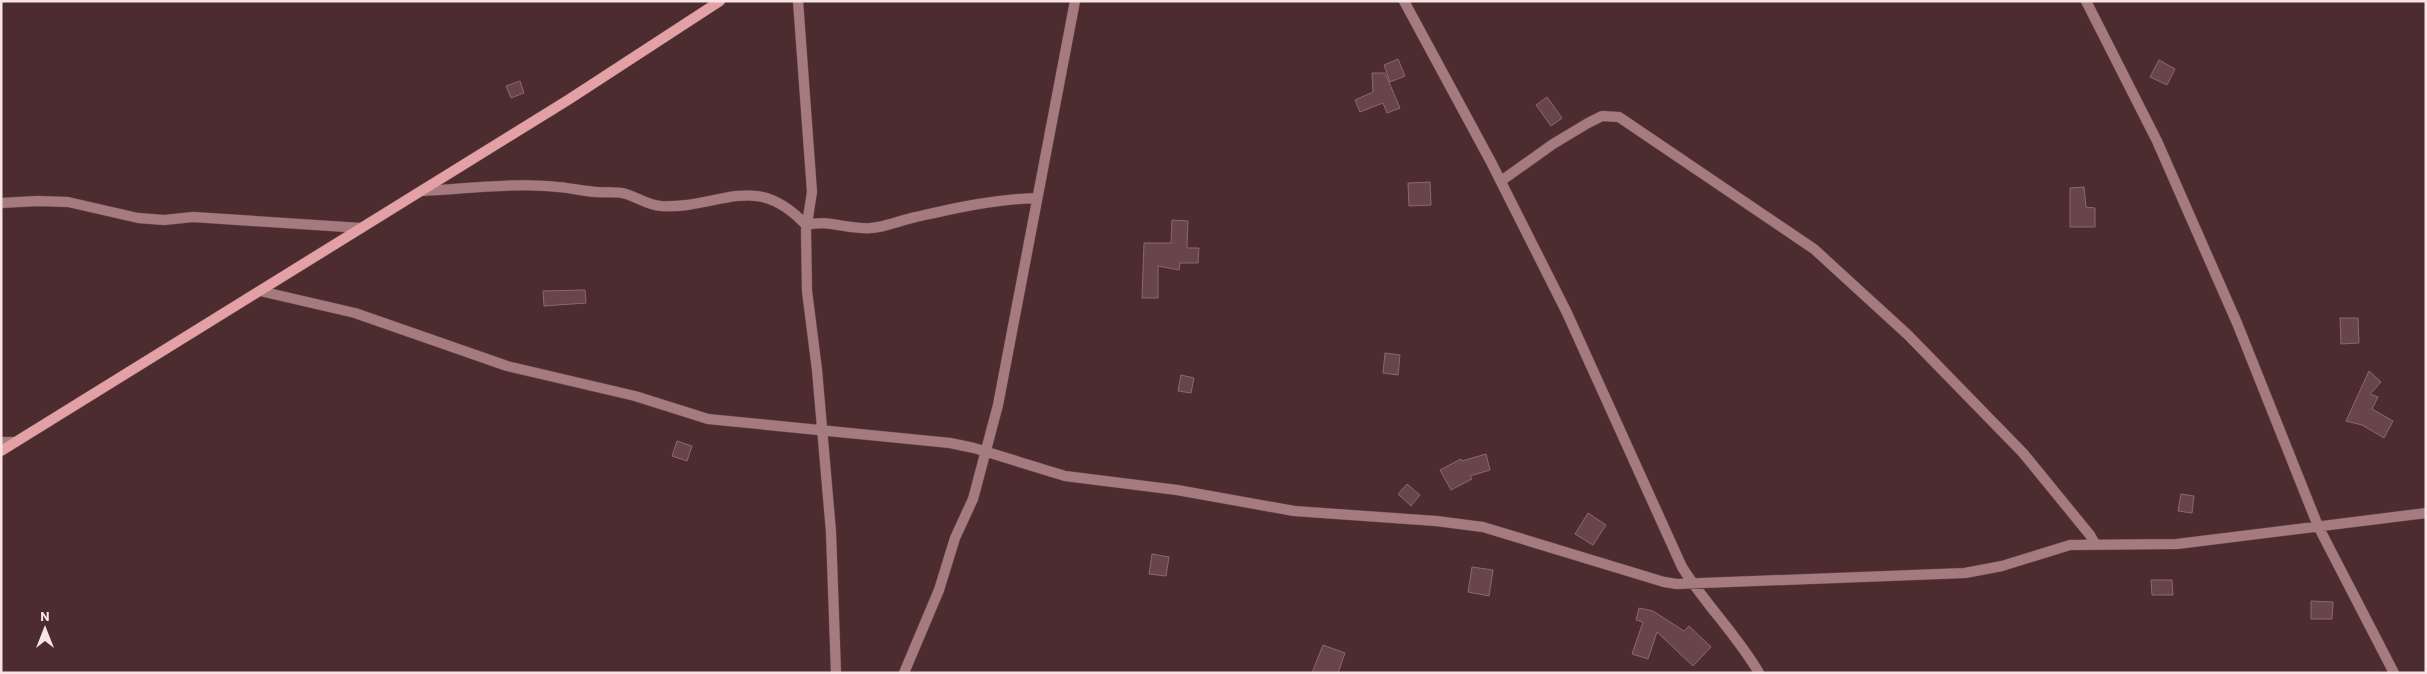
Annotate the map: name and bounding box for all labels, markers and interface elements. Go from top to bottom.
north arrow [20,604,70,654]
text: N [40,607,50,624]

